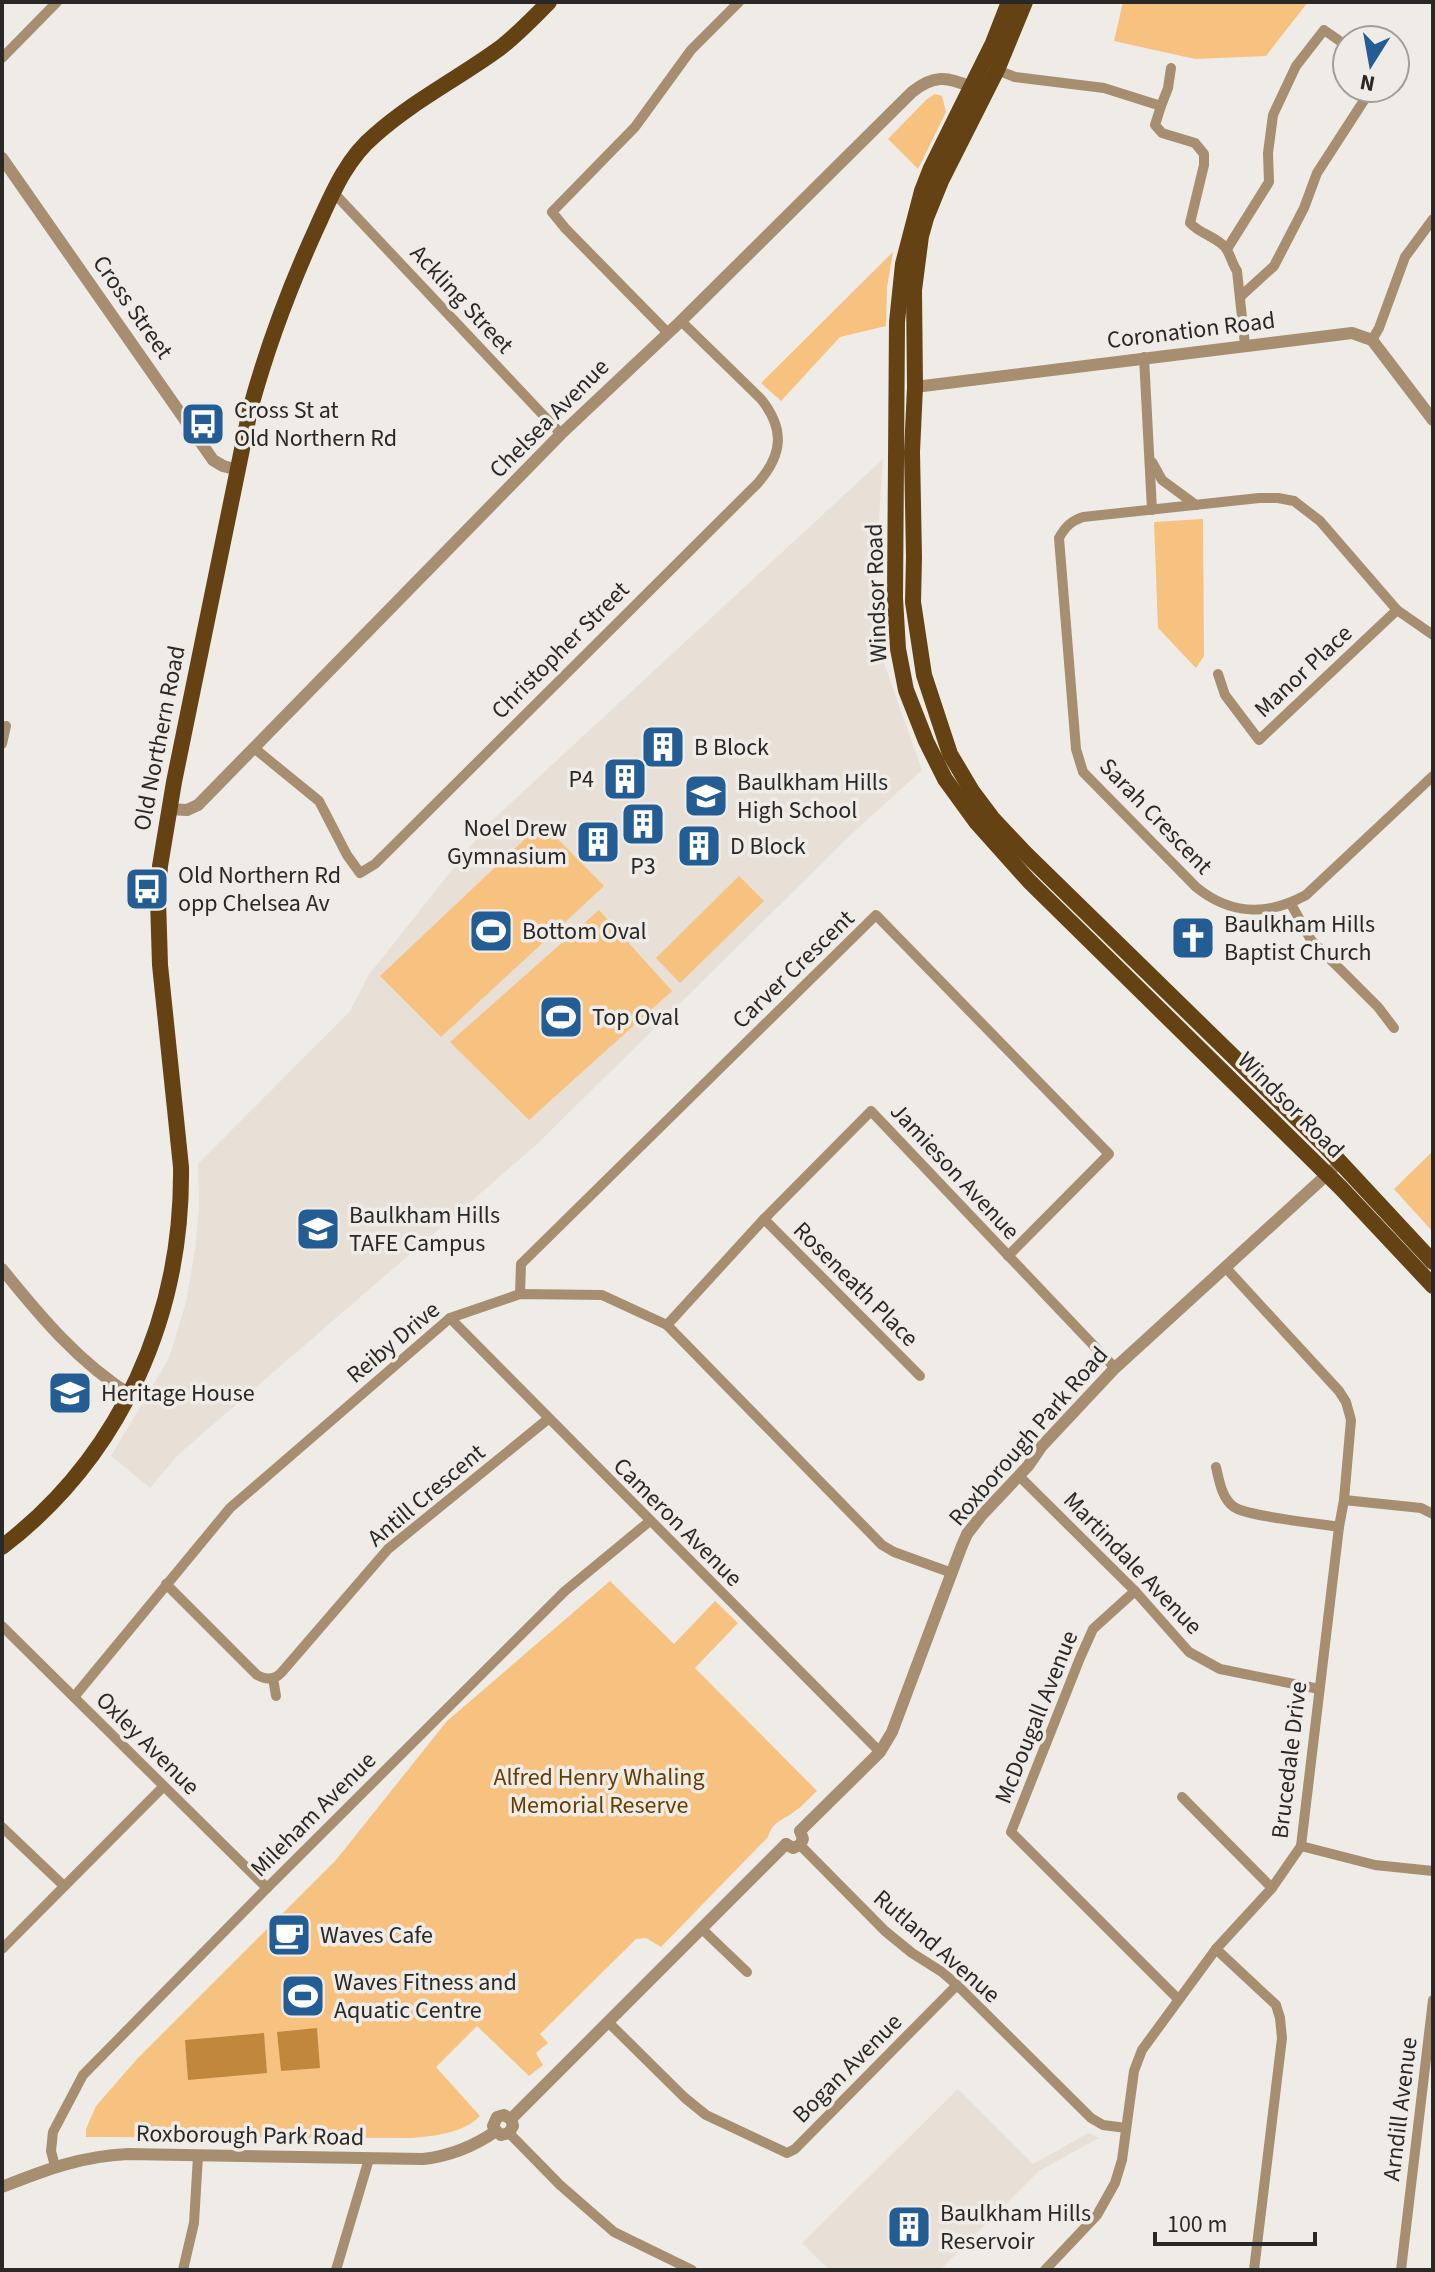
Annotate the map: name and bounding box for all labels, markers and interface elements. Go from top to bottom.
north arrow [1331,24,1411,104]
text: N [1357,66,1378,100]
street label: Ackling Street [402,237,522,362]
street label: Cross Street [84,248,181,366]
street label: Coronation Road [1105,303,1277,358]
street label: Chelsea Avenue [481,350,617,486]
place label: Cross St at Old Northern Rd [234,393,397,456]
bus stop icon: Cross St at Old Northern Rd [179,400,227,448]
street label: Windsor Road [857,523,896,663]
street label: Christopher Street [483,573,637,727]
street label: Manor Place [1246,617,1360,726]
street label: Old Northern Road [124,643,195,834]
building icon: B Block [639,723,687,771]
place label: B Block [694,730,769,765]
street label: Sarah Crescent [1091,750,1220,882]
building icon: P4 [601,755,649,803]
place label: P4 [568,762,594,797]
place label: Baulkham Hills High School [737,765,888,828]
school or university icon: Baulkham Hills High School [682,772,730,820]
building icon: P3 [619,800,667,848]
place label: Noel Drew Gymnasium [447,811,567,874]
building icon: Noel Drew Gymnasium [574,818,622,866]
building icon: D Block [675,822,723,870]
place label: D Block [730,829,806,864]
place label: P3 [630,849,656,884]
place label: Old Northern Rd opp Chelsea Av [178,858,341,921]
bus stop icon: Old Northern Rd opp Chelsea Av [123,865,171,913]
street label: Carver Crescent [724,902,862,1037]
sports icon: Bottom Oval [467,907,515,955]
place label: Baulkham Hills Baptist Church [1224,907,1375,970]
place label: Bottom Oval [522,914,647,949]
church icon: Baulkham Hills Baptist Church [1169,914,1217,962]
sports icon: Top Oval [537,993,585,1041]
place label: Top Oval [592,1000,679,1035]
street label: Windsor Road [1229,1044,1352,1167]
street label: Jamieson Avenue [882,1095,1028,1248]
place label: Baulkham Hills TAFE Campus [349,1198,500,1261]
school or university icon: Baulkham Hills TAFE Campus [294,1205,342,1253]
street label: Roseneath Place [785,1214,926,1355]
street label: Reiby Drive [339,1293,448,1392]
street label: Roxborough Park Road [940,1339,1116,1534]
school or university icon: Heritage House [46,1369,94,1417]
place label: Heritage House [101,1376,255,1411]
street label: Antill Crescent [360,1436,493,1555]
street label: Cameron Avenue [605,1450,750,1595]
street label: Martindale Avenue [1055,1484,1210,1643]
street label: McDougall Avenue [986,1625,1087,1809]
street label: Brucedale Drive [1262,1679,1316,1841]
street label: Oxley Avenue [88,1683,208,1803]
street label: Mileham Avenue [243,1744,384,1885]
park label: Alfred Henry Whaling Memorial Reserve [493,1760,705,1823]
street label: Rutland Avenue [865,1881,1008,2012]
cafe icon: Waves Cafe [265,1911,313,1959]
place label: Waves Cafe [320,1918,433,1953]
place label: Waves Fitness and Aquatic Centre [334,1965,517,2028]
sports icon: Waves Fitness and Aquatic Centre [279,1972,327,2020]
street label: Bogan Avenue [784,2005,910,2131]
street label: Arndill Avenue [1374,2035,1427,2183]
street label: Roxborough Park Road [136,2116,364,2155]
place label: Baulkham Hills Reservoir [940,2196,1091,2259]
scale bar [1155,2196,1315,2246]
building icon: Baulkham Hills Reservoir [885,2203,933,2251]
text: 100 m [1167,2207,1227,2242]

